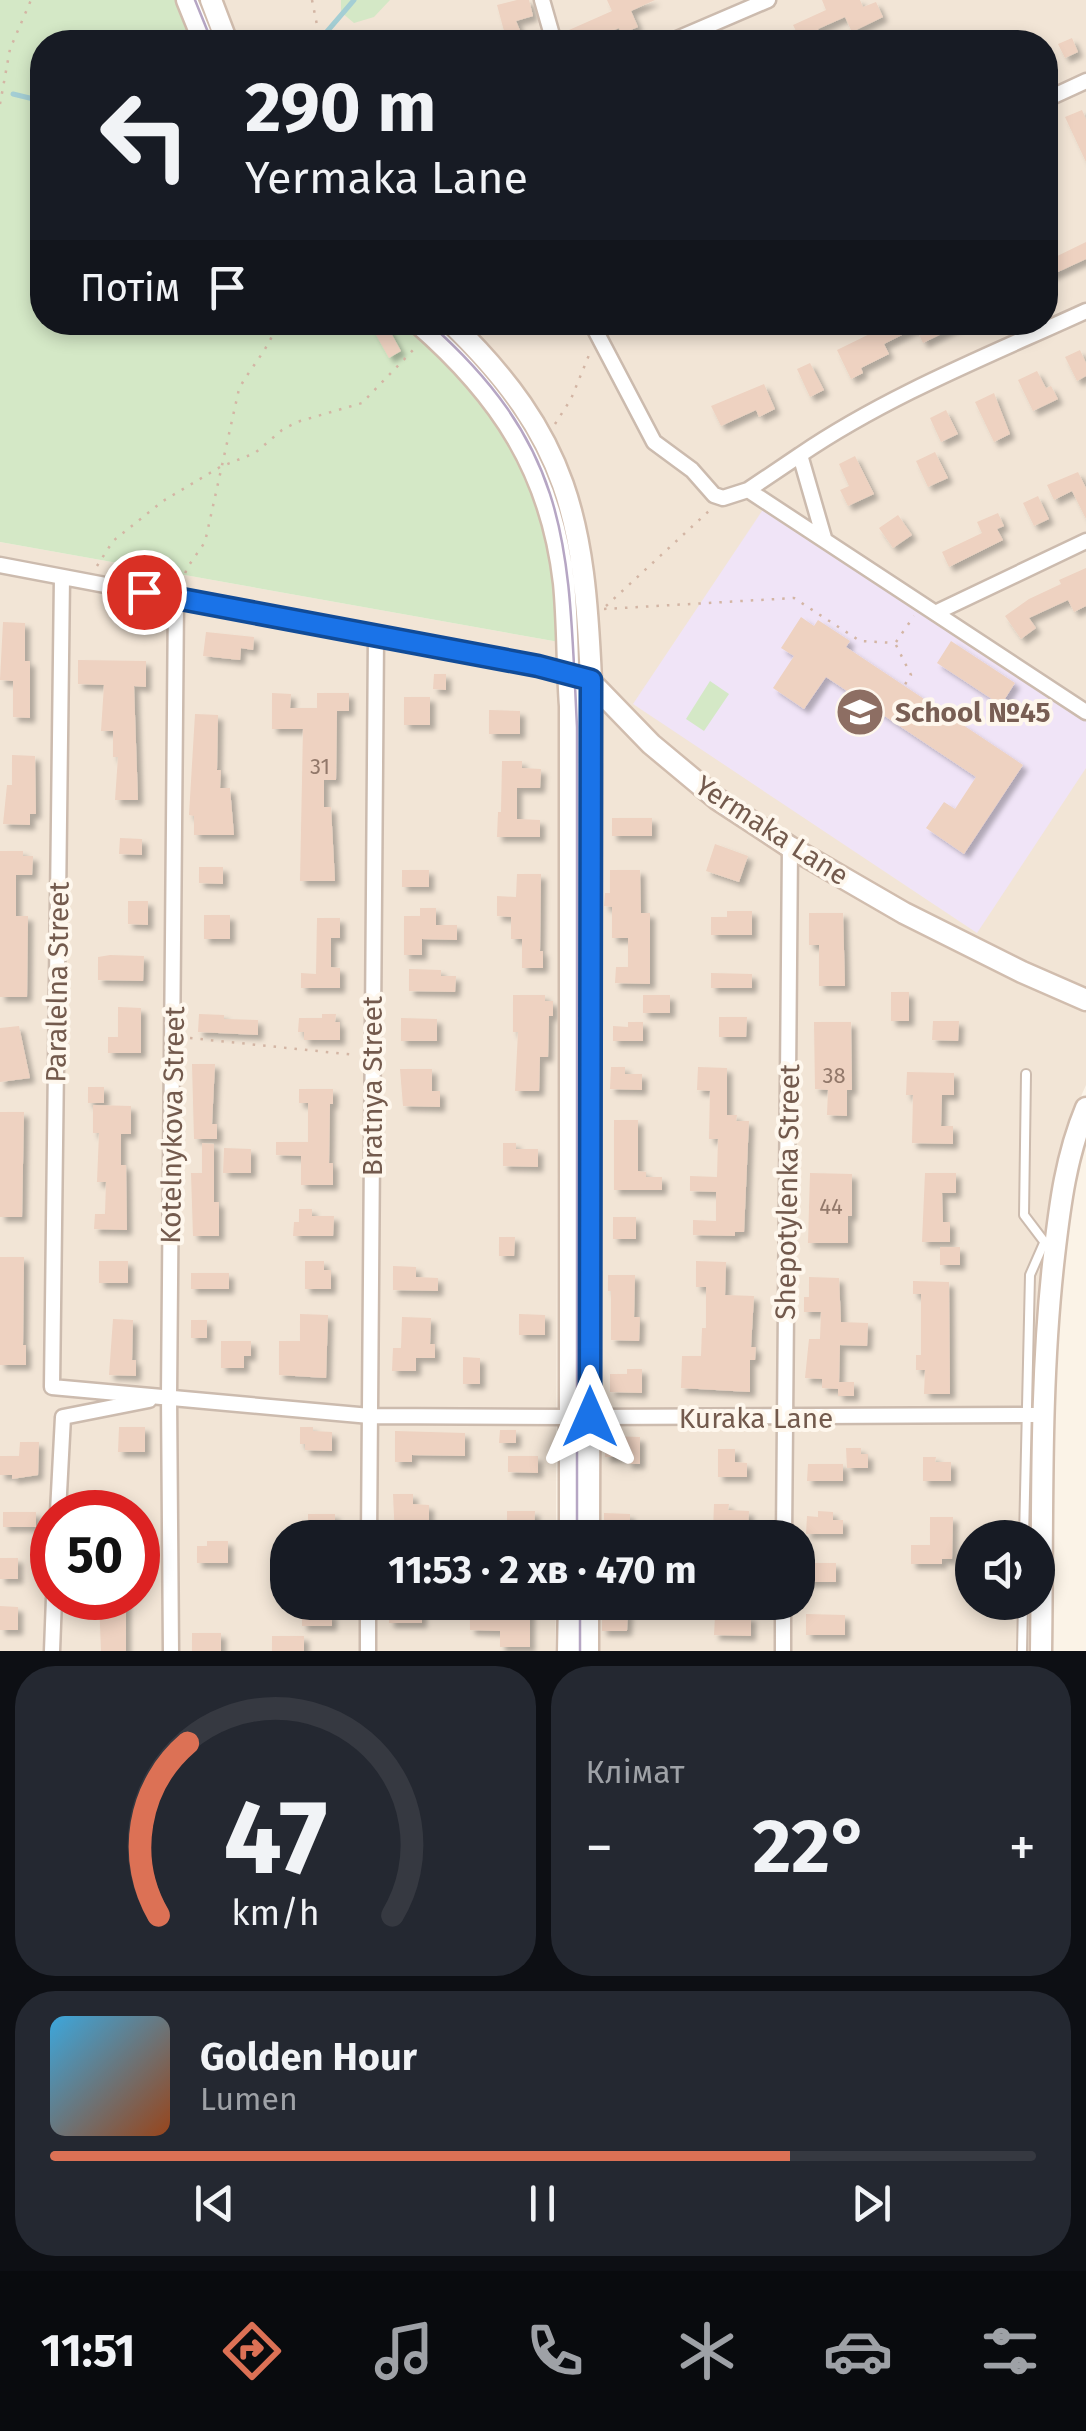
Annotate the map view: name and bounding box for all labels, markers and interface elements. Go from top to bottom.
text: 290 m [245,66,436,150]
icon: left [80,70,210,200]
text: Yermaka Lane [245,151,528,205]
icon: arrive [200,260,255,315]
text: Потім [80,265,180,311]
pin [102,550,187,635]
icon: arrive [117,565,172,620]
school or university icon: School №45 [834,686,886,738]
place label: School №45 [895,696,1051,729]
house number: 31 [310,753,330,780]
street label: Yermaka Lane [689,769,855,892]
street label: Paralelna Street [39,880,76,1083]
street label: Bratnya Street [356,995,389,1176]
street label: Kotelnykova Street [154,1005,191,1244]
house number: 38 [822,1062,846,1089]
street label: Shepotylenka Street [769,1063,806,1320]
house number: 44 [819,1193,843,1220]
position arrow [538,1365,642,1469]
street label: Kuraka Lane [679,1402,833,1435]
speed limit sign: 50 [30,1490,160,1620]
map controls [955,1520,1055,1620]
button: sound [955,1520,1055,1620]
text: 11:53 · 2 хв · 470 m [388,1547,697,1593]
text: Клімат [586,1753,684,1791]
text: 47 [223,1776,328,1901]
text: 22° [752,1802,869,1892]
text: − [586,1815,613,1881]
text: + [1009,1815,1036,1881]
text: km/h [231,1892,319,1934]
text: Golden Hour [200,2034,417,2080]
text: Lumen [200,2080,298,2118]
icon: previous [187,2176,242,2231]
icon: pause [515,2176,570,2231]
icon: next [844,2176,899,2231]
icon: directions [217,2316,287,2386]
icon: music [369,2316,439,2386]
icon: phone [520,2316,590,2386]
icon: climate [672,2316,742,2386]
icon: car [823,2316,893,2386]
icon: filters [975,2316,1045,2386]
text: 11:51 [41,2324,135,2378]

